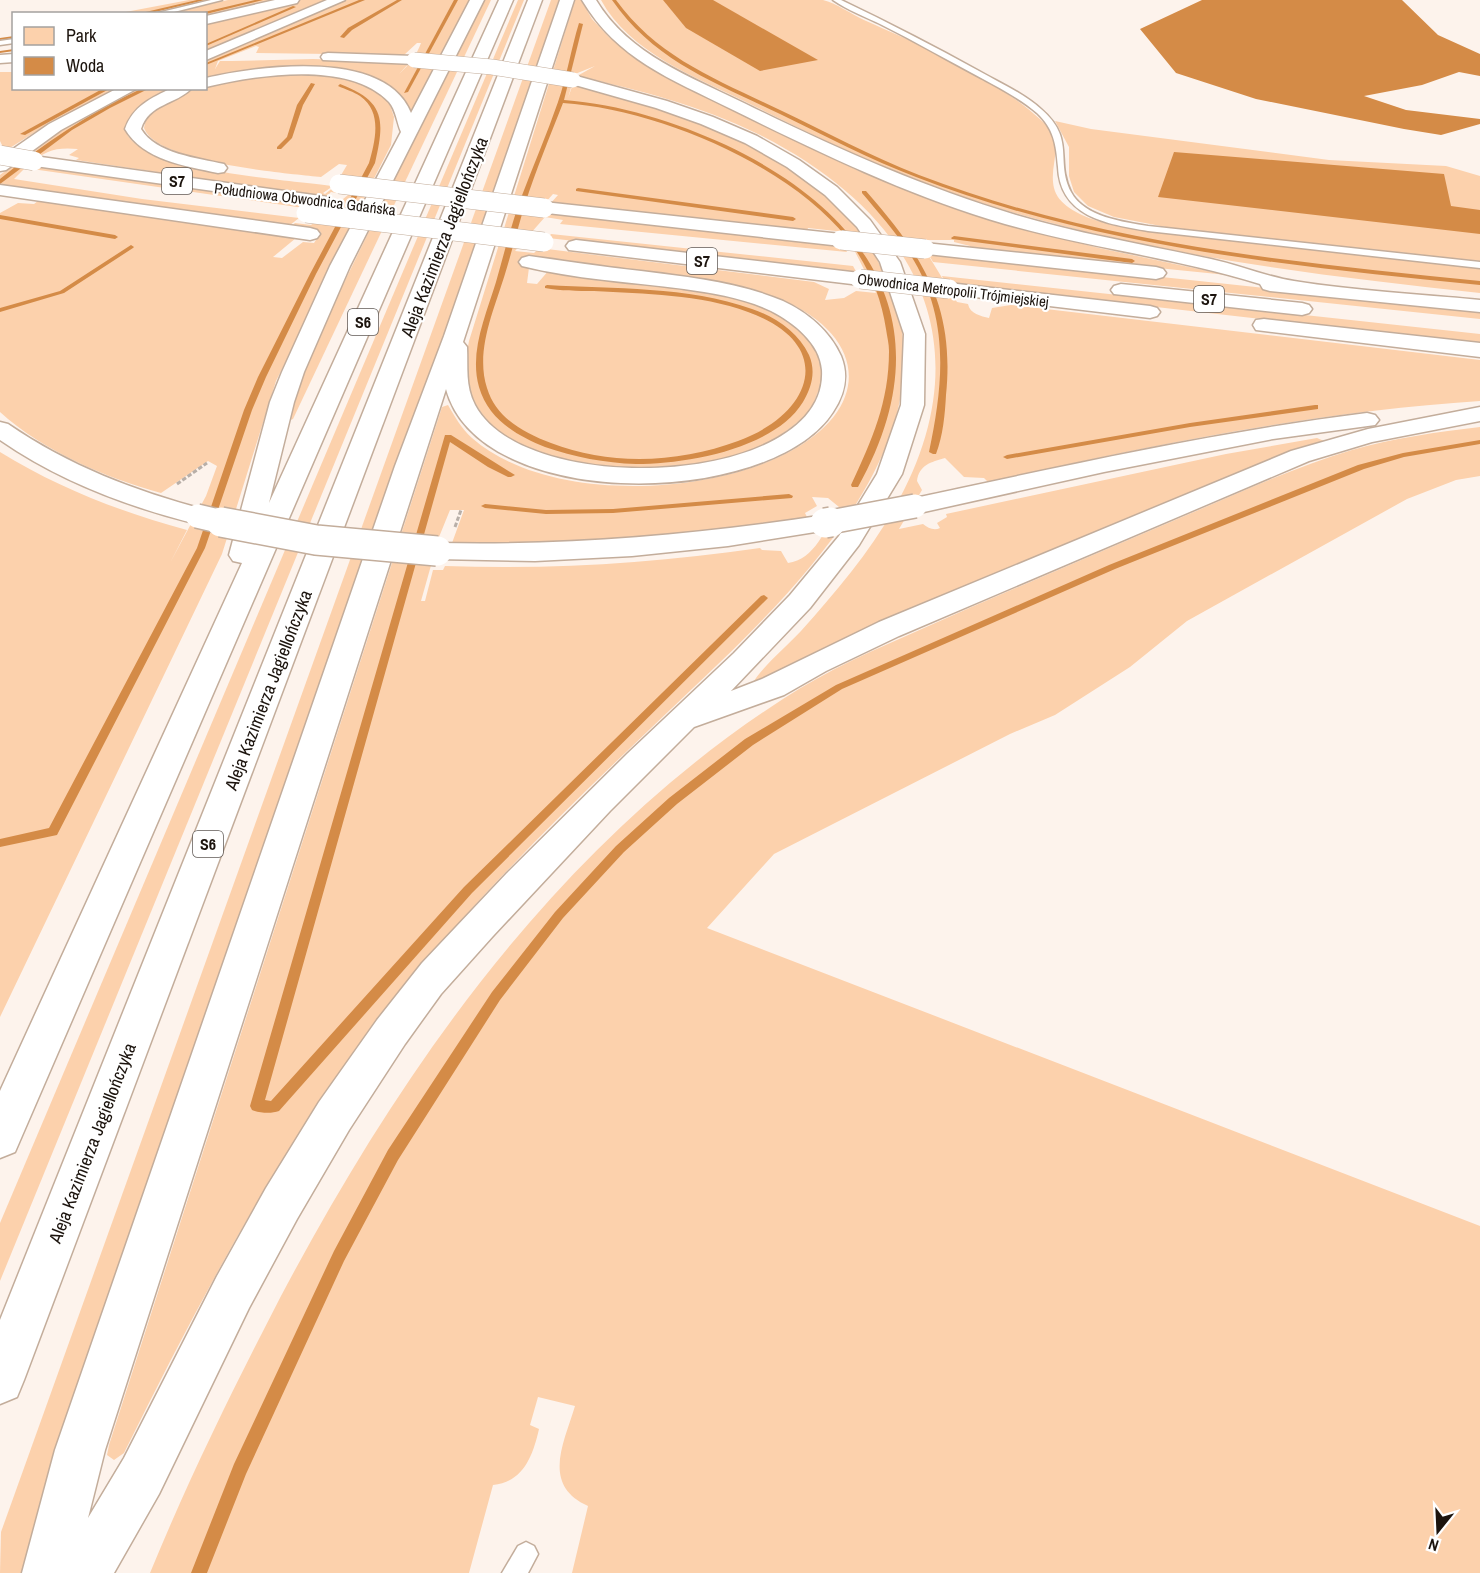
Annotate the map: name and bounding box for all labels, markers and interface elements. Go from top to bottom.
legend [12,12,207,90]
text: Park [66,23,97,48]
text: Woda [66,53,104,78]
street label: Aleja Kazimierza Jagiellończyka [394,133,494,342]
road number: S7 [162,168,192,194]
street label: Południowa Obwodnica Gdańska [213,177,397,221]
road number: S7 [687,248,717,274]
street label: Obwodnica Metropolii Trójmiejskiej [856,268,1050,312]
road number: S7 [1194,286,1224,312]
road number: S6 [348,309,378,335]
street label: Aleja Kazimierza Jagiellończyka [218,586,318,795]
road number: S6 [193,831,223,857]
street label: Aleja Kazimierza Jagiellończyka [42,1039,142,1248]
north arrow [1408,1501,1468,1561]
text: N [1425,1533,1441,1557]

